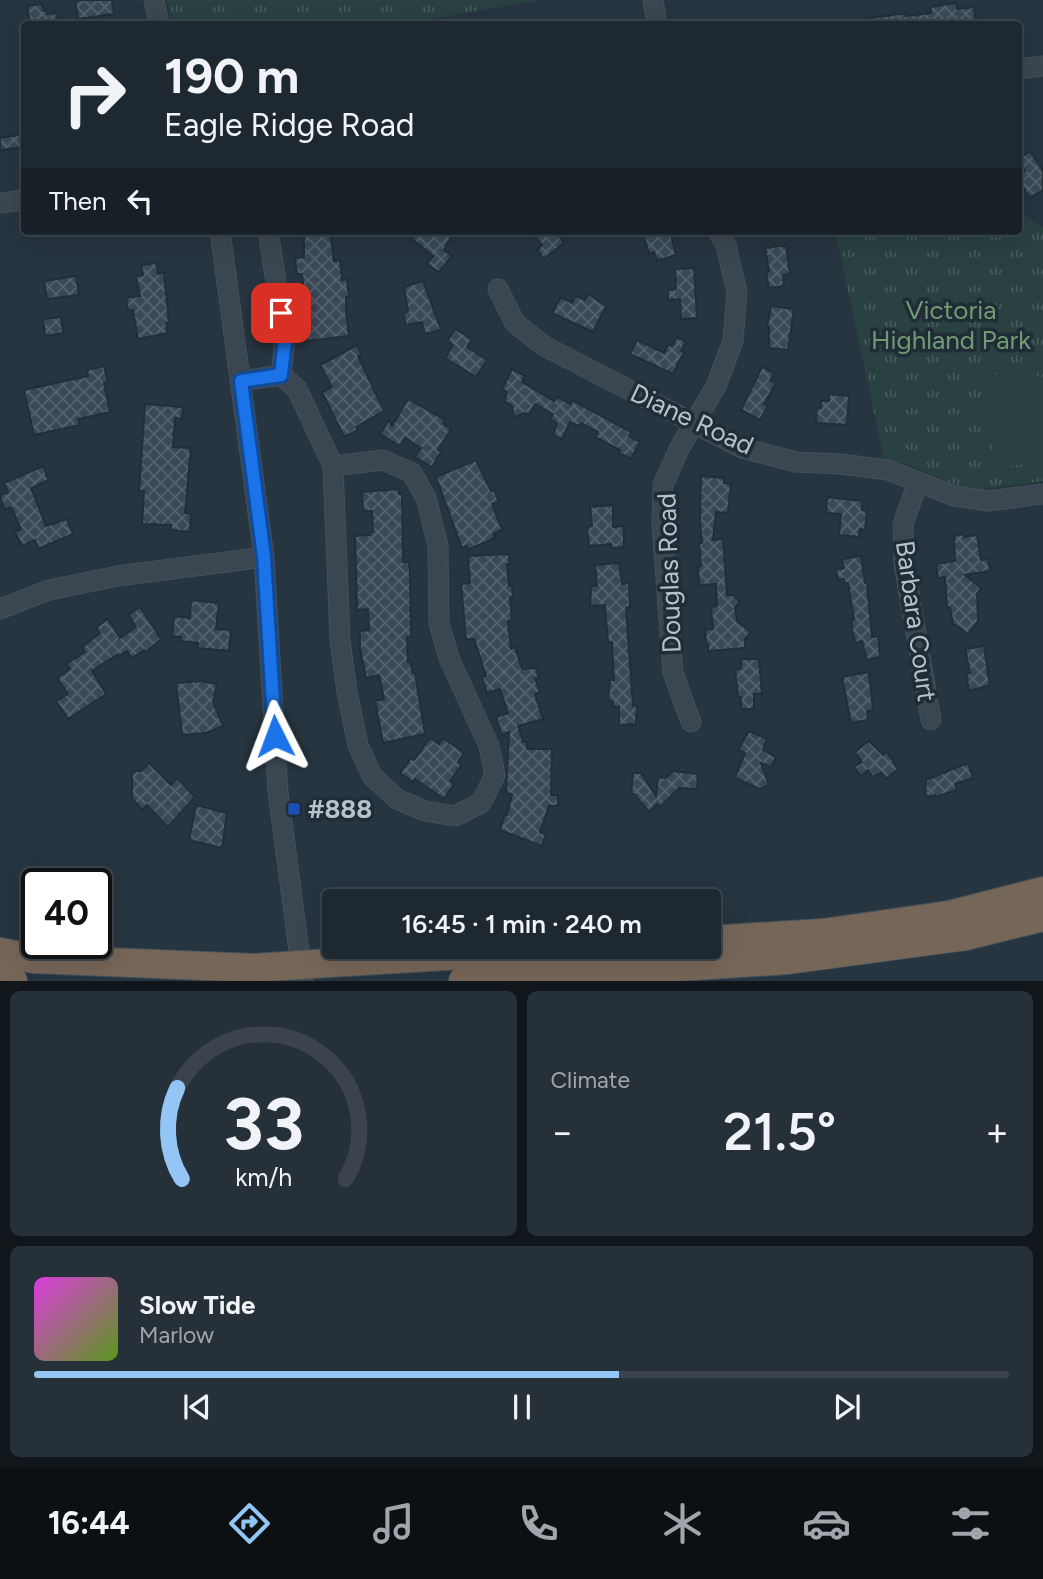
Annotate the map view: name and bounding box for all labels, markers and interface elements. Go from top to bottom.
text: 190 m [164,46,299,105]
icon: right [49,49,140,140]
text: Eagle Ridge Road [164,106,415,144]
icon: left [121,182,159,220]
text: Then [49,185,107,217]
pin [251,283,311,343]
icon: arrive [262,294,300,332]
park label: Victoria Highland Park [871,294,1031,356]
street label: Diane Road [625,377,759,461]
street label: Douglas Road [650,492,688,654]
street label: Barbara Court [889,539,943,704]
position arrow [238,699,312,773]
place label: #888 [308,793,372,825]
marker: #888 [286,801,302,817]
speed limit sign: 40 [21,868,112,959]
text: 16:45 · 1 min · 240 m [401,908,642,940]
text: Climate [551,1066,630,1094]
text: 33 [223,1081,304,1168]
text: 21.5° [723,1101,836,1163]
text: − [551,1109,574,1155]
text: + [985,1109,1009,1155]
text: km/h [235,1162,292,1192]
text: Slow Tide [139,1289,255,1321]
text: Marlow [139,1321,214,1349]
icon: previous [178,1388,216,1426]
icon: pause [503,1388,541,1426]
icon: next [828,1388,866,1426]
icon: directions [225,1499,274,1548]
icon: music [369,1499,418,1548]
icon: phone [514,1499,563,1548]
icon: climate [658,1499,707,1548]
icon: car [802,1499,851,1548]
icon: filters [946,1499,995,1548]
text: 16:44 [48,1504,130,1542]

